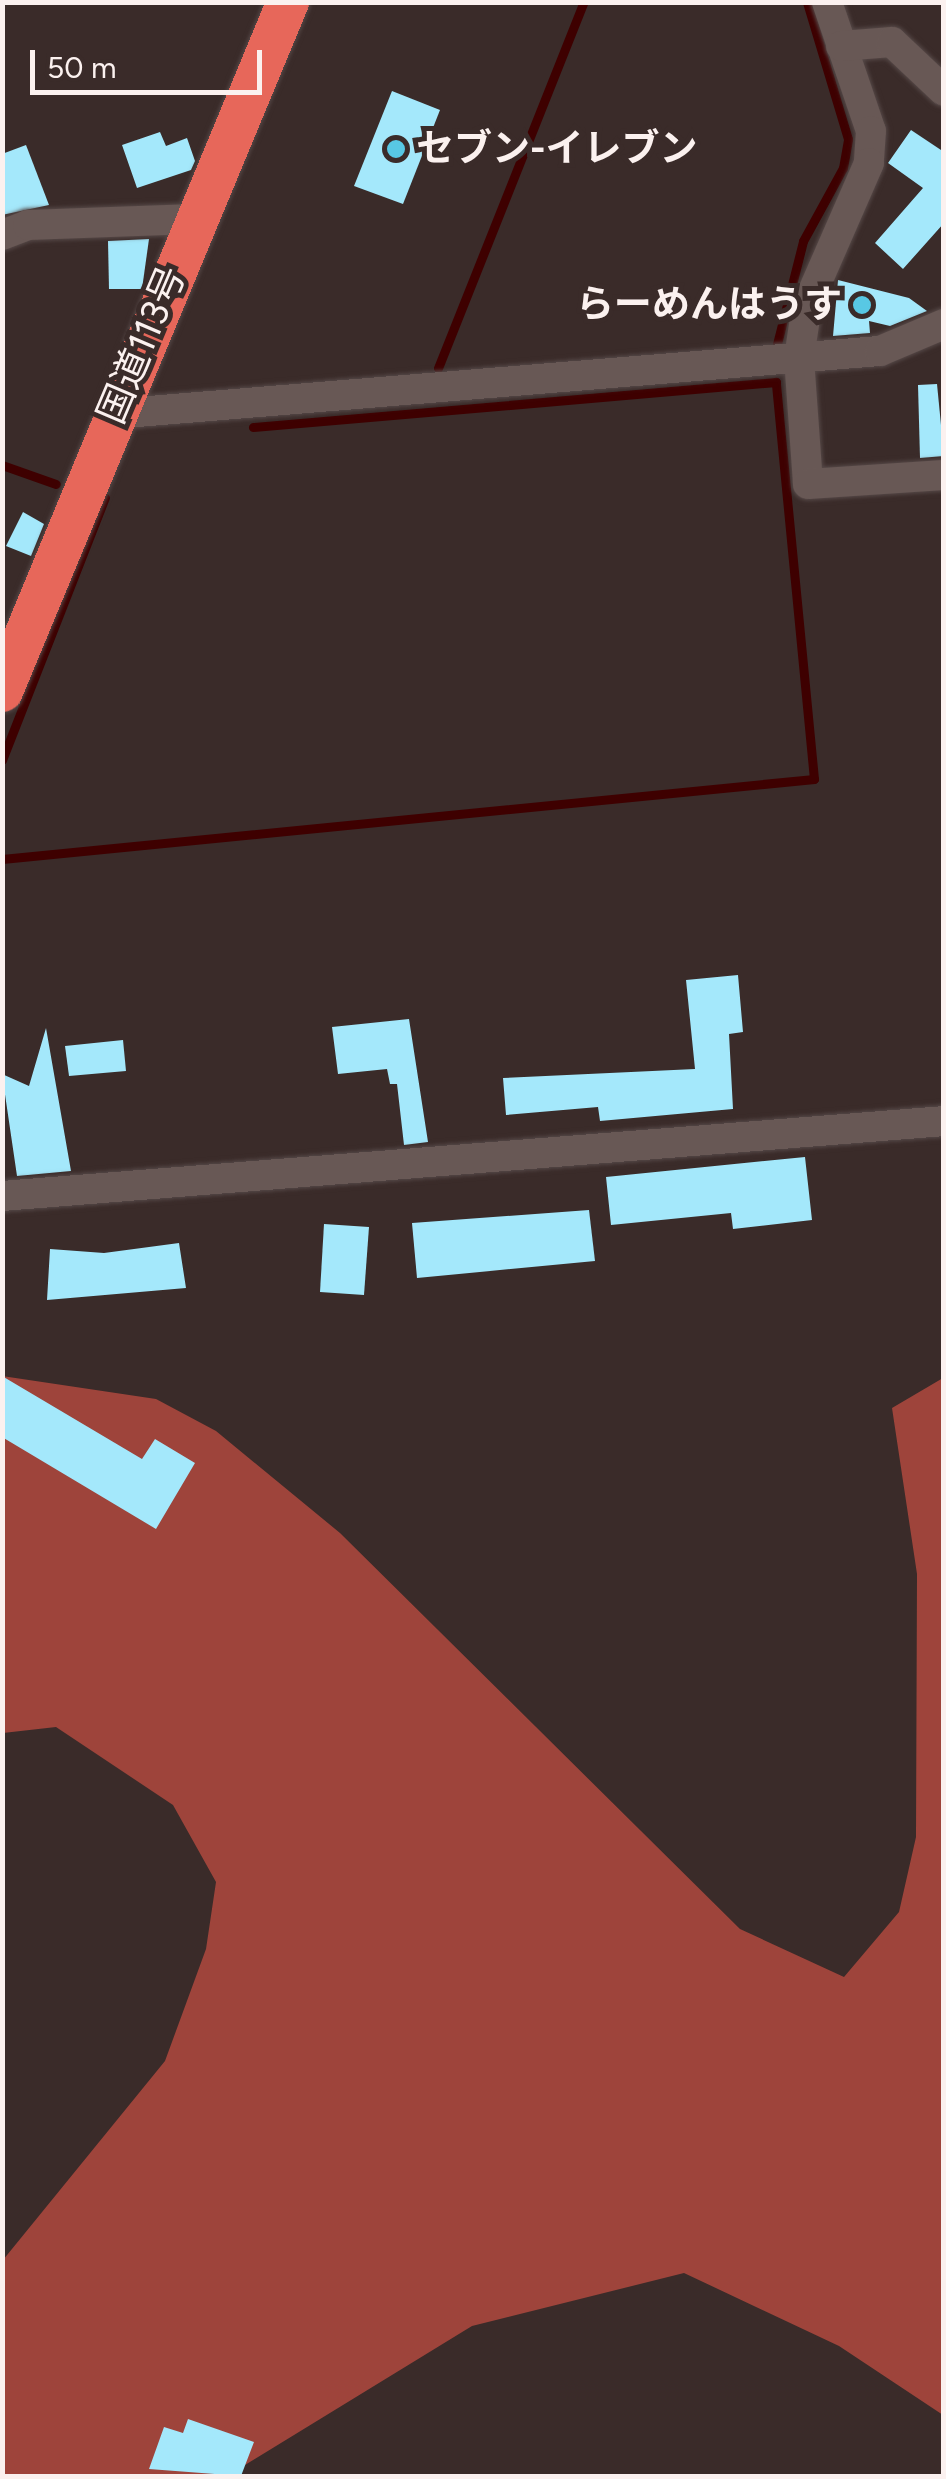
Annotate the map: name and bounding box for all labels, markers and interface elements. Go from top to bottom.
scale bar [35,30,268,92]
text: 50 m [47,49,116,86]
place label: セブン-イレブン [416,126,698,172]
marker: セブン-イレブン [385,138,407,160]
street label: 国道113号 [89,260,195,430]
place label: らーめんはうす [576,282,842,328]
marker: らーめんはうす [851,294,873,316]

